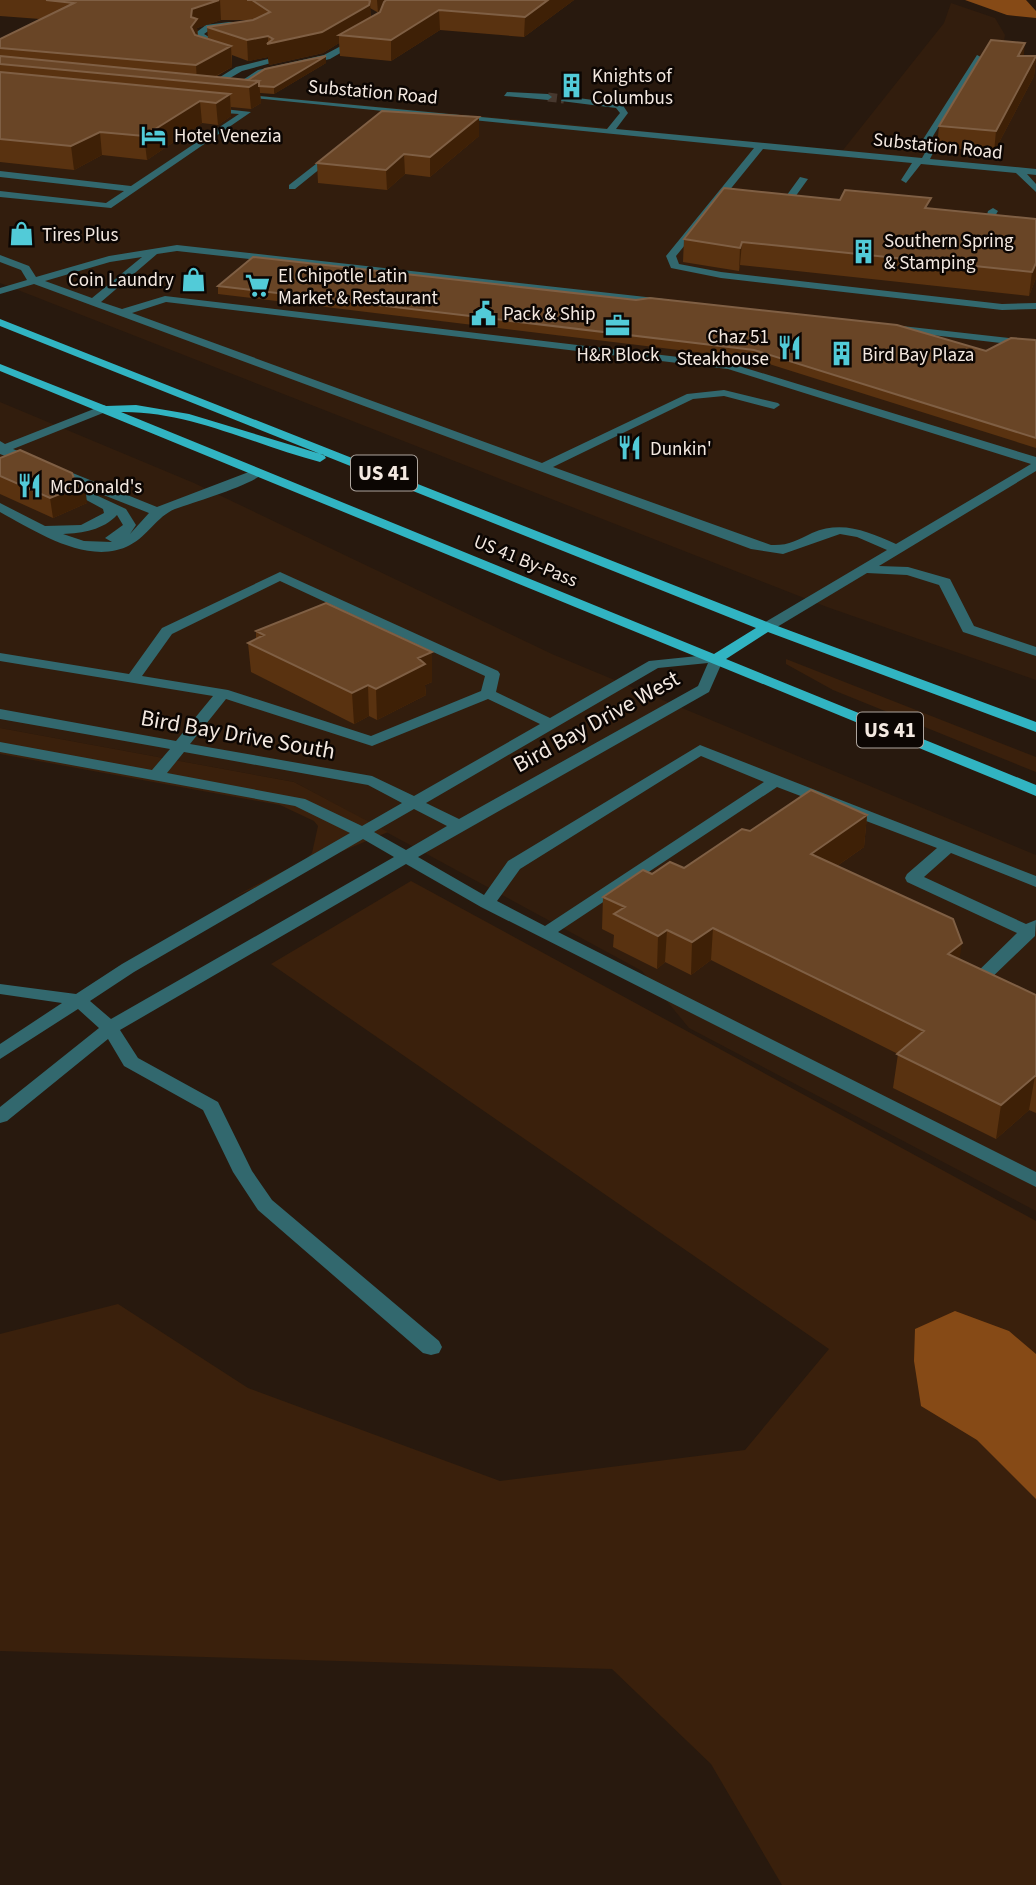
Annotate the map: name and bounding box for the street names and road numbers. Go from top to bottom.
street label: Substation Road [307,73,439,112]
street label: Substation Road [872,126,1004,167]
road number: US 41 [351,456,417,490]
street label: US 41 By-Pass [469,528,581,594]
street label: Bird Bay Drive West [507,662,686,781]
street label: Bird Bay Drive South [138,701,338,768]
road number: US 41 [857,712,923,748]

